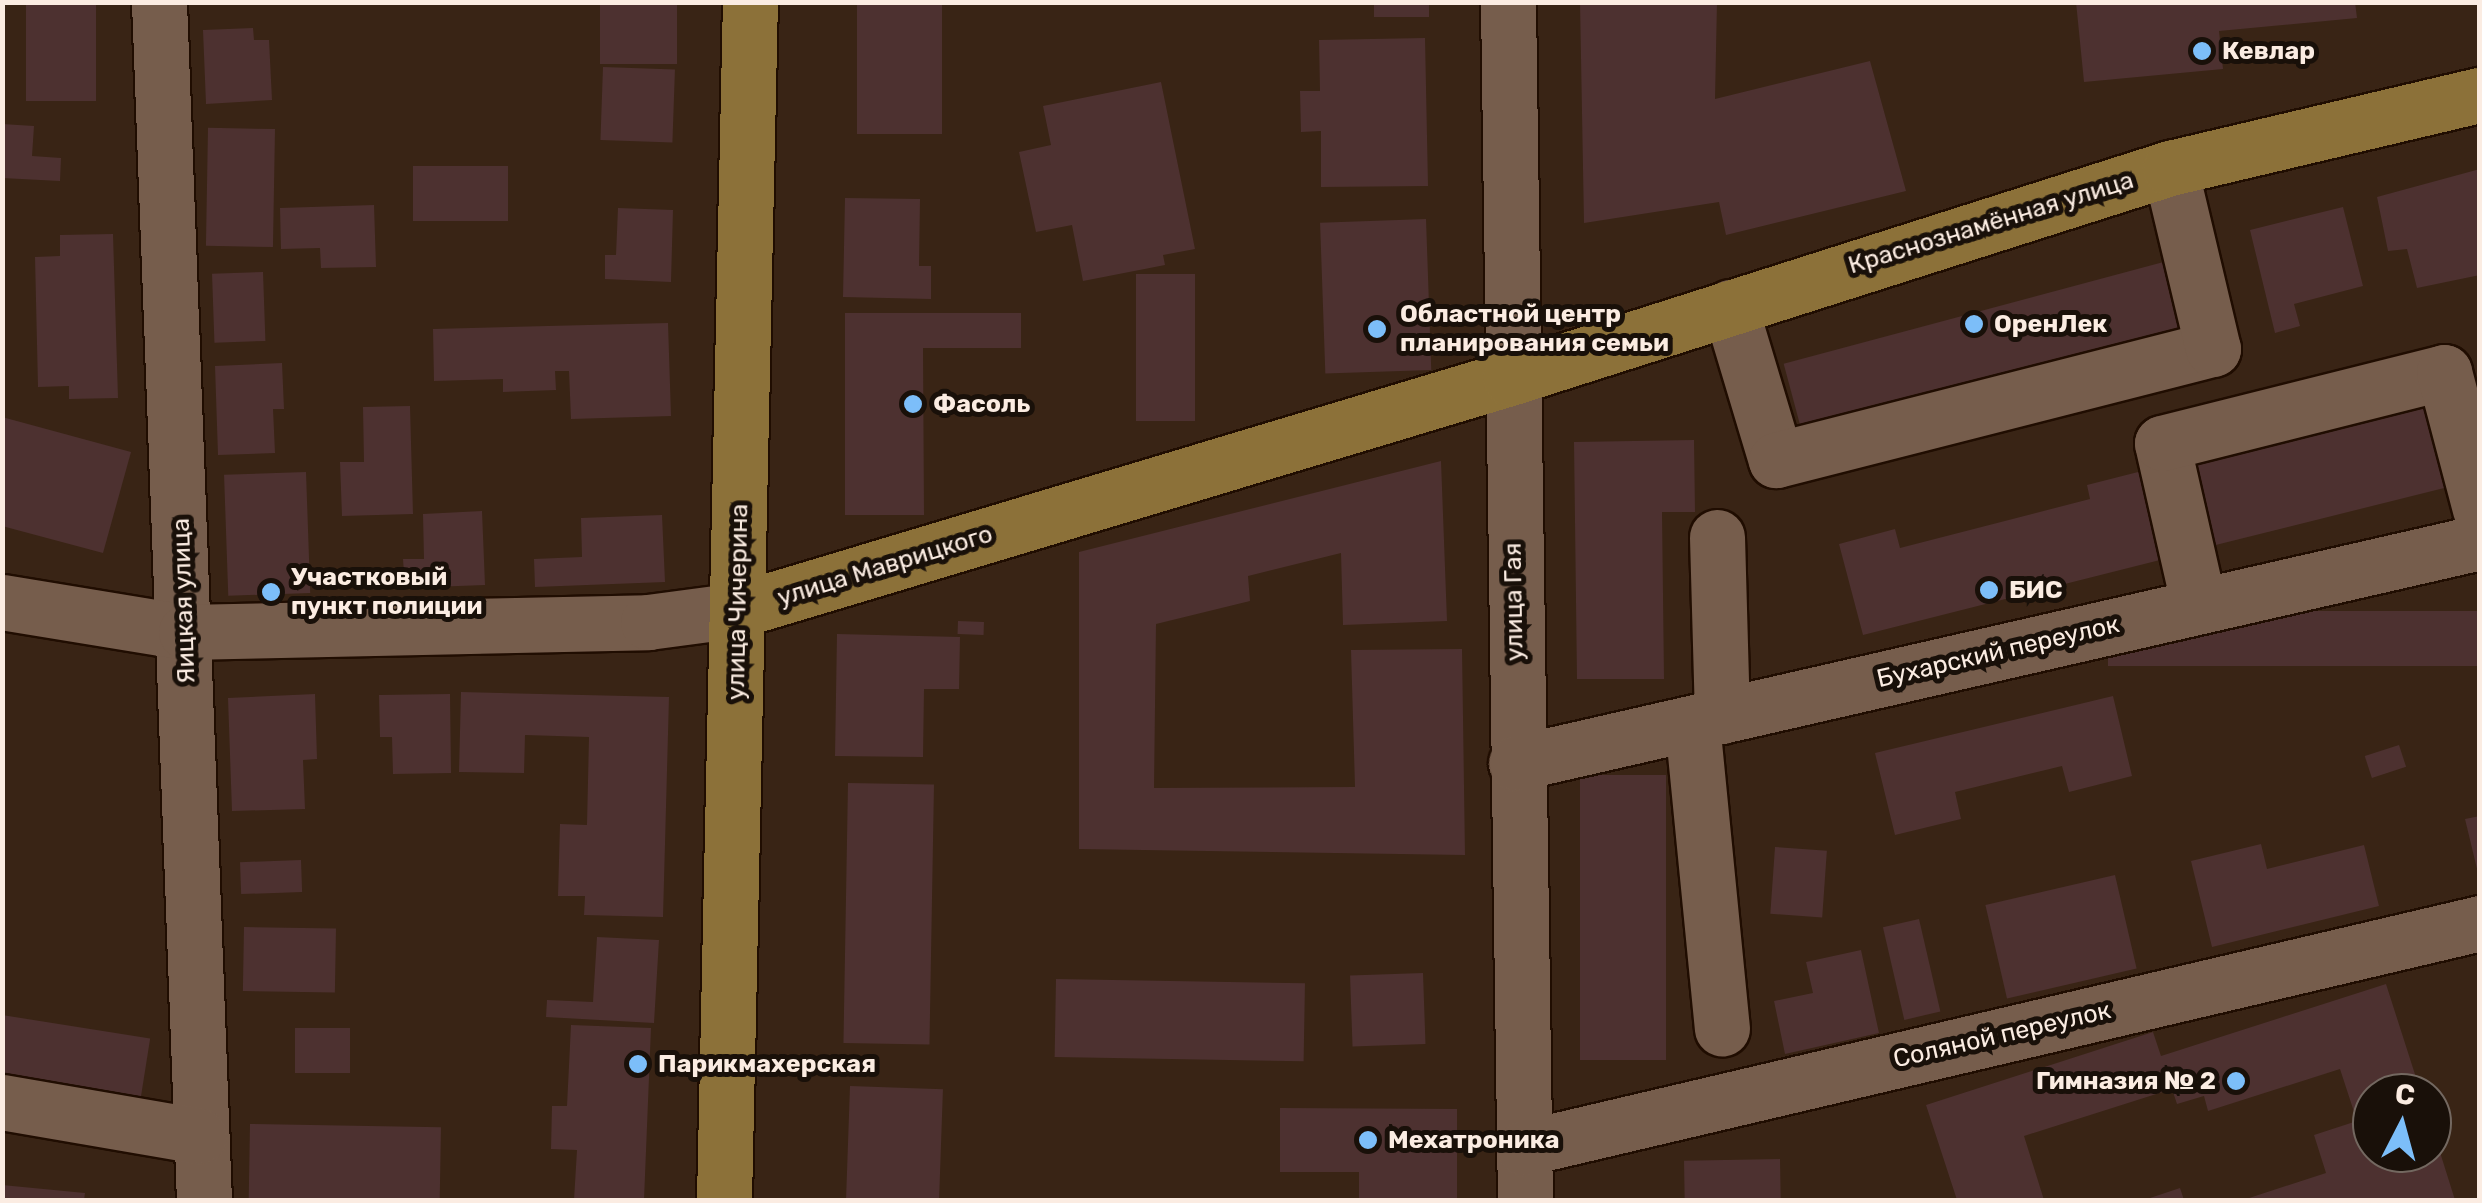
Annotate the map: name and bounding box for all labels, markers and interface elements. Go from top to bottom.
place label: Кевлар [2222,36,2315,66]
marker: Кевлар [2191,40,2213,62]
street label: Краснознамённая улица [1845,165,2137,281]
place label: Областной центр планирования семьи [1400,300,1669,359]
place label: ОренЛек [1994,309,2107,339]
marker: ОренЛек [1963,313,1985,335]
marker: Областной центр планирования семьи [1364,316,1390,342]
place label: Фасоль [933,389,1030,419]
marker: Фасоль [902,393,924,415]
street label: улица Чичерина [721,504,755,700]
street label: Яицкая улица [166,518,202,684]
street label: улица Маврицкого [774,519,996,613]
street label: улица Гая [1498,542,1530,662]
place label: Участковый пункт полиции [291,563,482,622]
place label: БИС [2009,575,2062,605]
marker: БИС [1978,579,2000,601]
marker: Участковый пункт полиции [260,581,282,603]
street label: Бухарский переулок [1874,609,2122,695]
street label: Соляной переулок [1890,995,2114,1075]
place label: Парикмахерская [658,1049,876,1079]
marker: Парикмахерская [627,1053,649,1075]
place label: Гимназия № 2 [2036,1066,2216,1096]
marker: Гимназия № 2 [2225,1070,2247,1092]
north arrow [2352,1073,2452,1173]
text: С [2393,1077,2416,1112]
place label: Мехатроника [1388,1125,1560,1155]
marker: Мехатроника [1357,1129,1379,1151]

